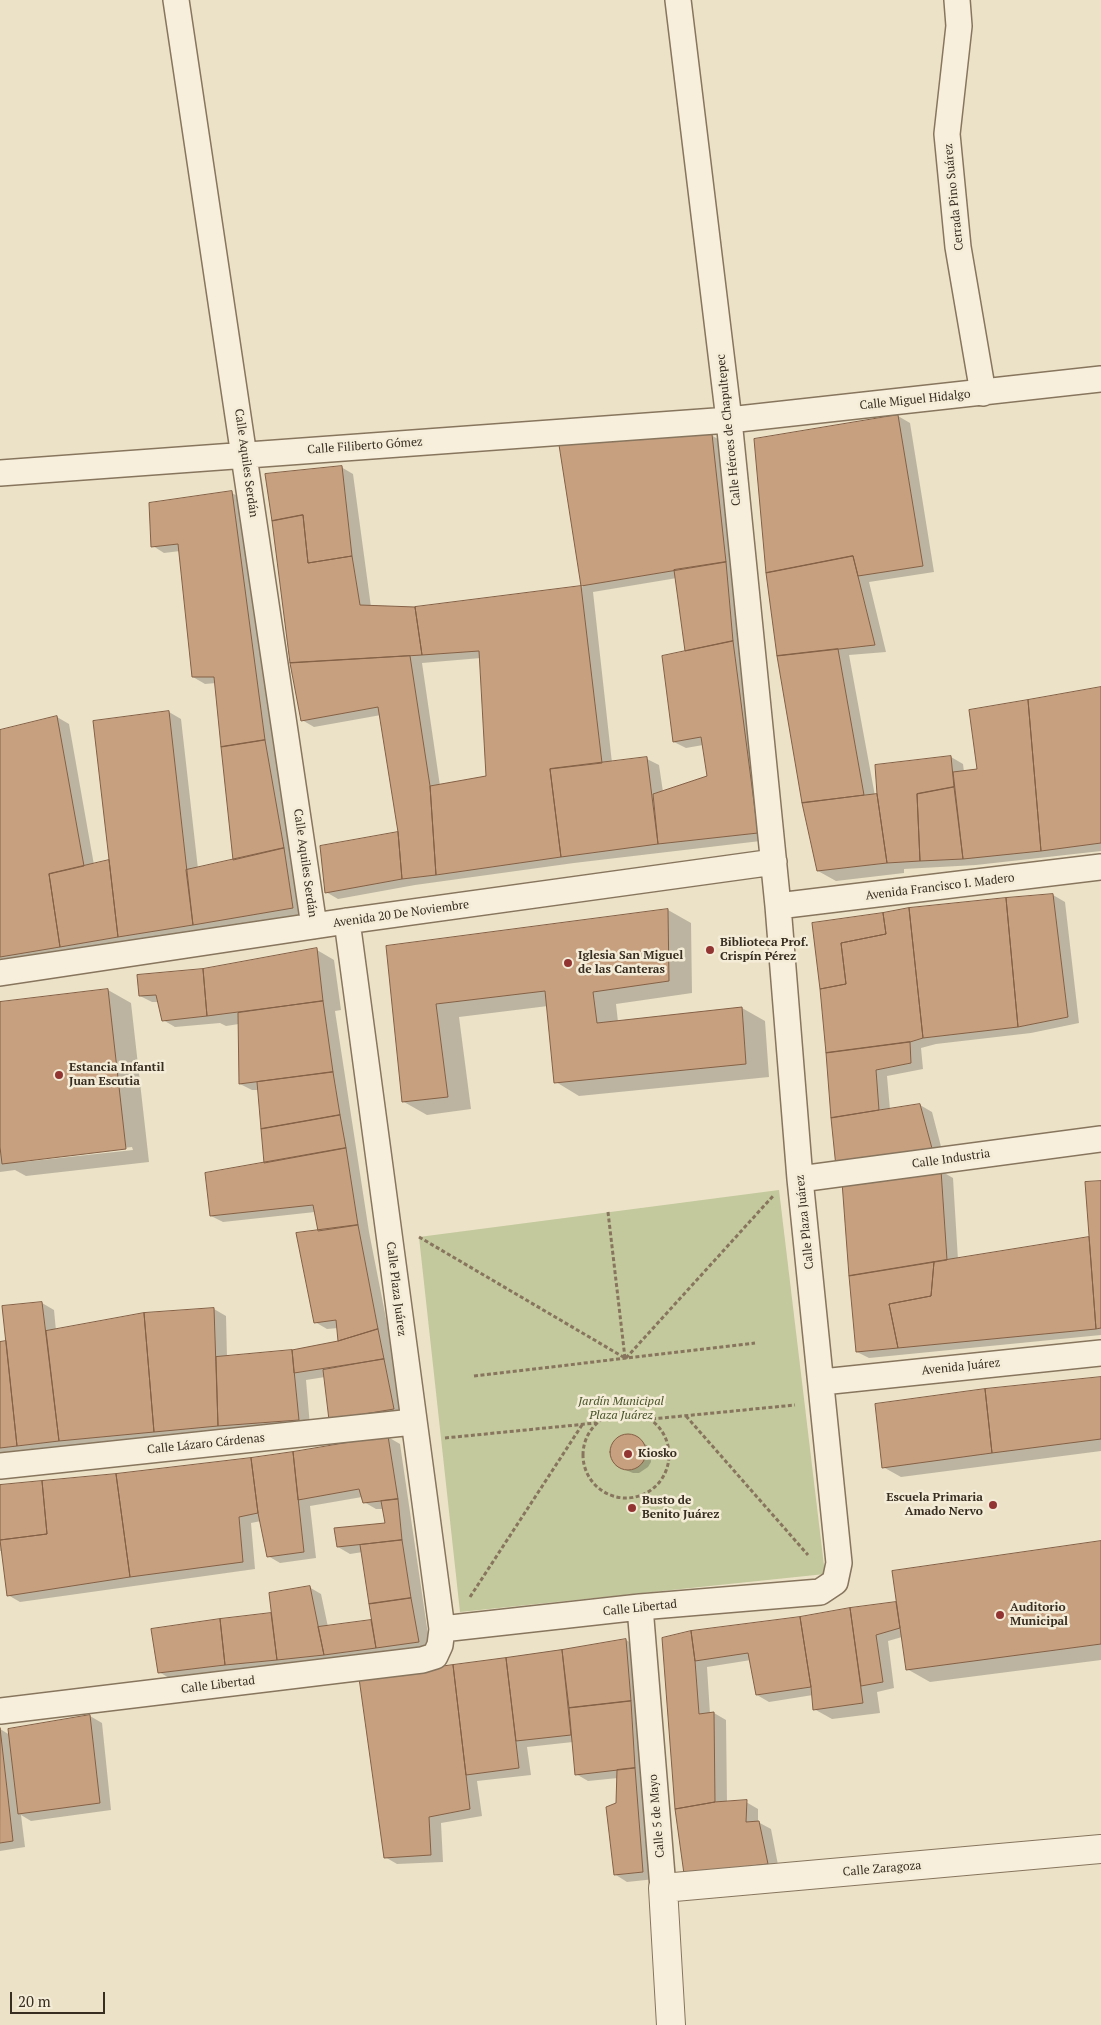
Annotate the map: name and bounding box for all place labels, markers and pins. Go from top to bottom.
place label: Biblioteca Prof. Crispín Pérez [720,936,808,964]
marker: Biblioteca Prof. Crispín Pérez [704,944,716,956]
place label: Iglesia San Miguel de las Canteras [578,949,683,977]
marker: Iglesia San Miguel de las Canteras [562,957,574,969]
place label: Estancia Infantil Juan Escutia [69,1061,164,1089]
marker: Estancia Infantil Juan Escutia [53,1069,65,1081]
place label: Kiosko [638,1447,677,1461]
marker: Kiosko [622,1448,634,1460]
place label: Escuela Primaria Amado Nervo [886,1491,983,1519]
place label: Busto de Benito Juárez [642,1494,719,1522]
marker: Escuela Primaria Amado Nervo [987,1499,999,1511]
marker: Busto de Benito Juárez [626,1502,638,1514]
place label: Auditorio Municipal [1010,1601,1068,1629]
marker: Auditorio Municipal [994,1609,1006,1621]

